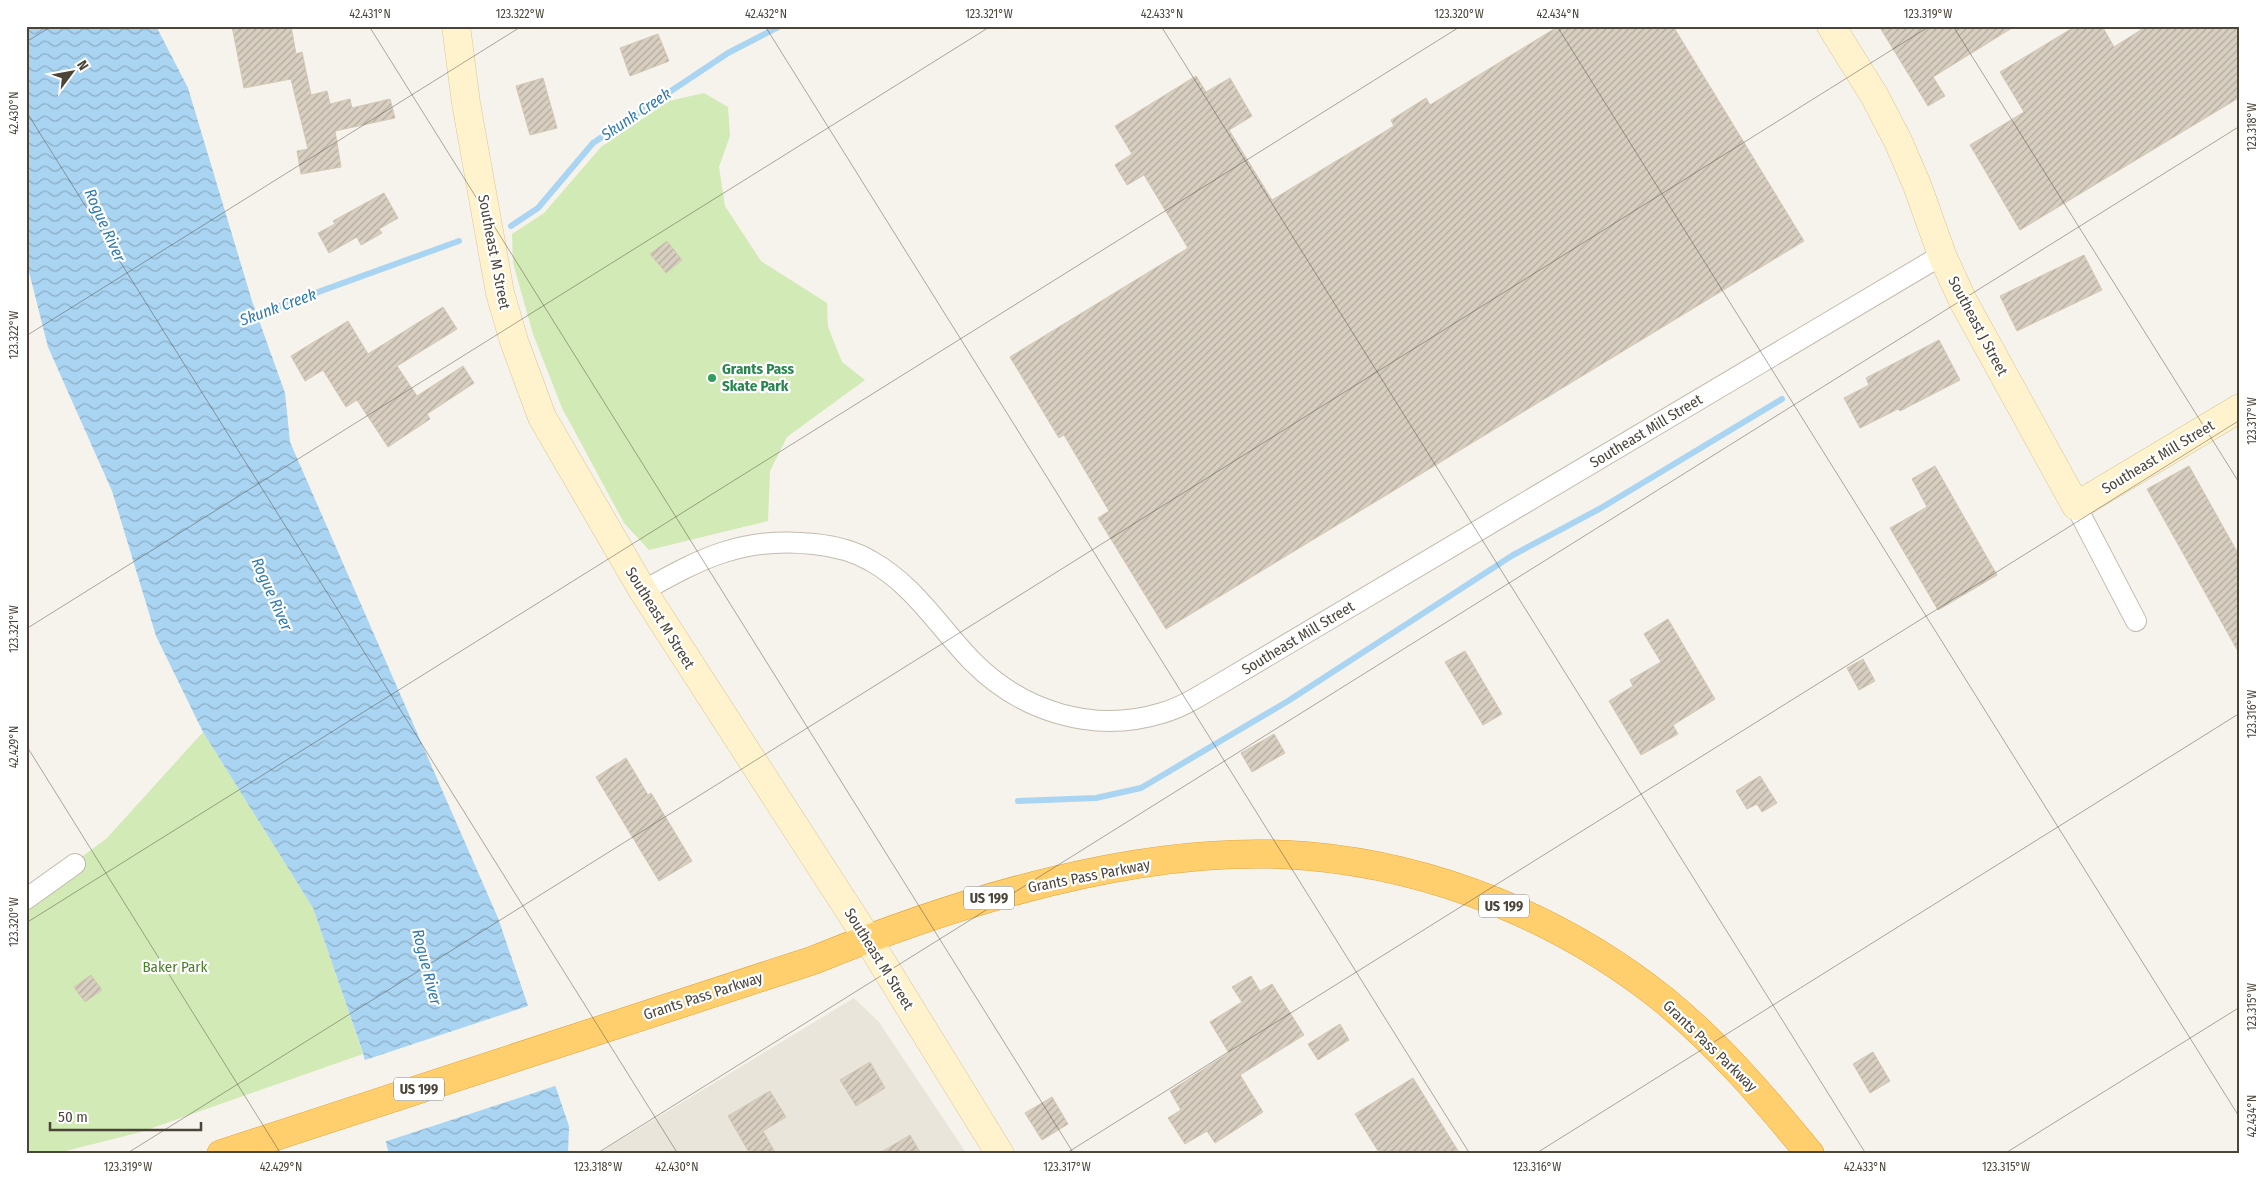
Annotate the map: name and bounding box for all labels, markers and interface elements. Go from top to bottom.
text: 42.431°N [349,7,391,21]
text: 123.322°W [496,7,544,21]
text: 42.432°N [745,7,787,21]
text: 123.321°W [965,7,1013,21]
text: 42.433°N [1141,7,1183,21]
text: 123.320°W [1434,7,1484,21]
text: 42.434°N [1537,7,1579,21]
text: 123.319°W [1904,7,1952,21]
north arrow [48,48,98,98]
text: N [73,57,92,73]
water label: Skunk Creek [597,84,675,145]
text: 42.430°N [7,91,21,135]
text: 123.318°W [2245,103,2259,151]
water label: Rogue River [81,186,130,265]
street label: Southeast M Street [474,193,514,311]
street label: Southeast J Street [1944,273,2012,379]
water label: Skunk Creek [236,284,319,330]
text: 123.322°W [7,311,21,359]
place label: Grants Pass Skate Park [722,360,794,395]
marker: Grants Pass Skate Park [706,372,718,384]
street label: Southeast Mill Street [1586,390,1706,472]
text: 123.317°W [2245,397,2259,445]
street label: Southeast Mill Street [2098,416,2218,498]
water label: Rogue River [248,555,297,634]
street label: Southeast M Street [622,564,699,672]
street label: Southeast Mill Street [1238,597,1358,679]
text: 123.321°W [7,605,21,653]
text: 123.316°W [2245,690,2259,738]
text: 42.429°N [7,726,21,768]
street label: Grants Pass Parkway [1026,855,1152,897]
road number: US 199 [964,886,1014,910]
road number: US 199 [1479,894,1529,918]
text: 123.320°W [7,897,21,947]
street label: Southeast M Street [841,905,918,1013]
water label: Rogue River [408,927,446,1007]
park label: Baker Park [142,958,208,976]
street label: Grants Pass Parkway [641,968,765,1024]
text: 123.315°W [2245,983,2259,1031]
street label: Grants Pass Parkway [1659,996,1761,1096]
road number: US 199 [394,1078,444,1100]
text: 42.434°N [2245,1095,2259,1137]
scale bar [50,1100,201,1132]
text: 50 m [58,1108,88,1126]
text: 123.319°W [104,1160,152,1174]
text: 42.429°N [260,1160,302,1174]
text: 123.318°W [574,1160,622,1174]
text: 42.430°N [655,1160,699,1174]
text: 123.317°W [1043,1160,1091,1174]
text: 123.316°W [1513,1160,1561,1174]
text: 42.433°N [1844,1160,1886,1174]
text: 123.315°W [1982,1160,2030,1174]

